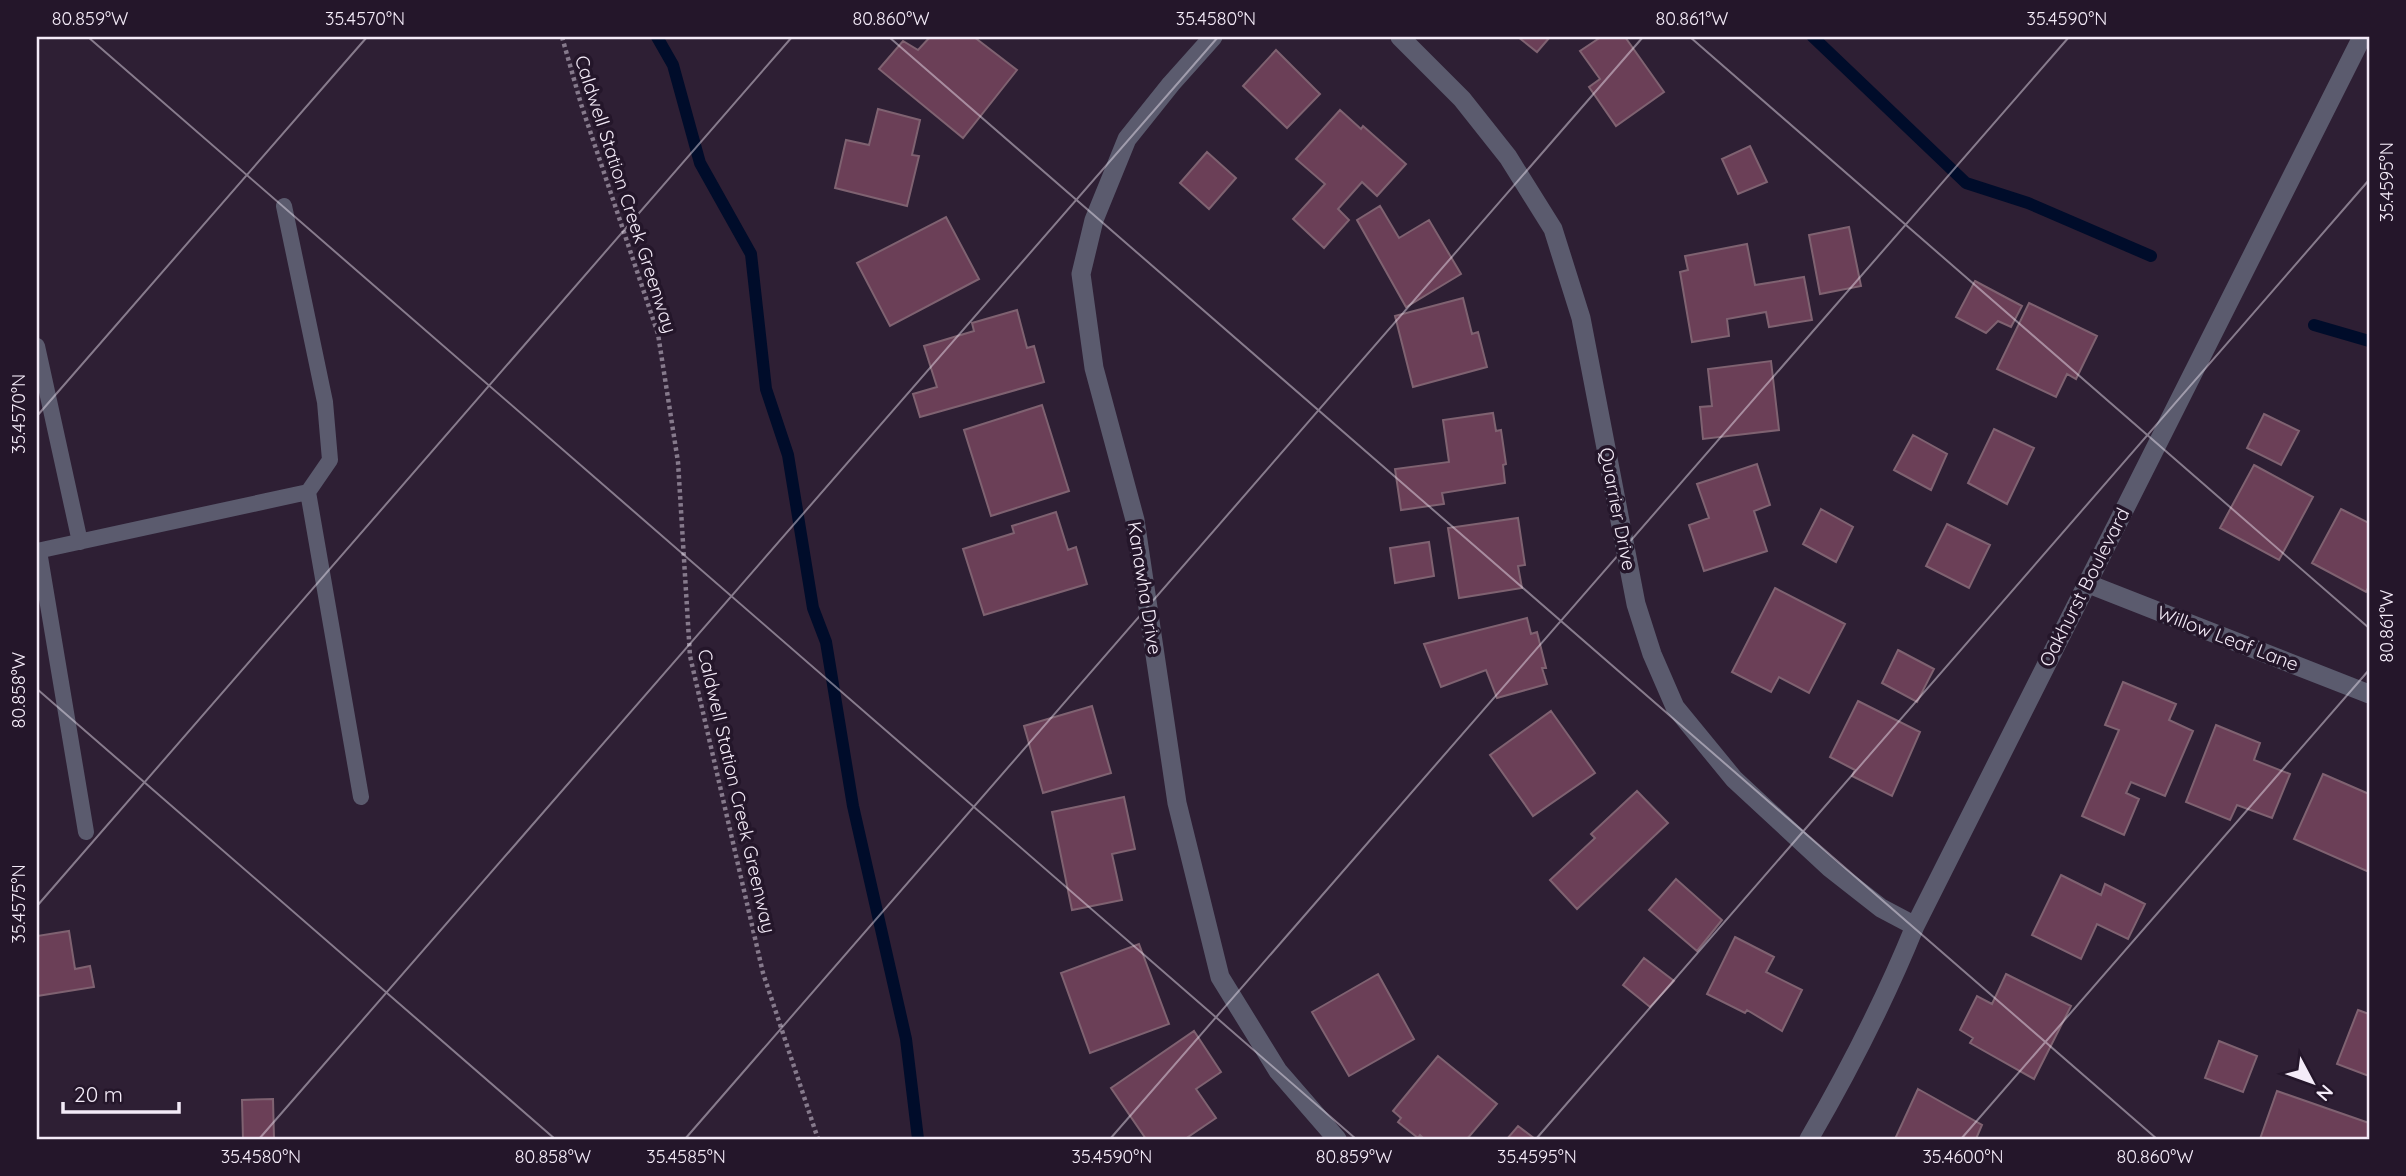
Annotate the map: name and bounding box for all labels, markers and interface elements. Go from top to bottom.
text: 80.859°W [52,7,128,30]
text: 35.4570°N [325,7,405,30]
text: 80.860°W [852,7,930,30]
text: 35.4580°N [1176,7,1256,30]
text: 80.861°W [1655,7,1729,30]
text: 35.4590°N [2027,7,2107,30]
street label: Caldwell Station Creek Greenway [570,52,682,336]
text: 35.4595°N [2375,142,2398,222]
text: 35.4570°N [7,374,30,454]
street label: Quarrier Drive [1594,445,1642,573]
street label: Oakhurst Boulevard [2034,504,2134,670]
street label: Kanawha Drive [1123,520,1167,656]
text: 80.861°W [2375,589,2398,663]
street label: Willow Leaf Lane [2154,600,2302,676]
street label: Caldwell Station Creek Greenway [693,647,781,935]
text: 80.858°W [7,652,30,728]
text: 35.4575°N [7,864,30,944]
north arrow [2276,1046,2346,1116]
scale bar [63,1071,178,1115]
text: N [2311,1080,2338,1106]
text: 20 m [74,1081,123,1107]
text: 35.4580°N [221,1145,301,1168]
text: 80.858°W [515,1145,591,1168]
text: 35.4585°N [646,1145,726,1168]
text: 35.4590°N [1072,1145,1152,1168]
text: 80.859°W [1316,1145,1392,1168]
text: 35.4595°N [1497,1145,1577,1168]
text: 35.4600°N [1922,1145,2004,1168]
text: 80.860°W [2116,1145,2194,1168]

